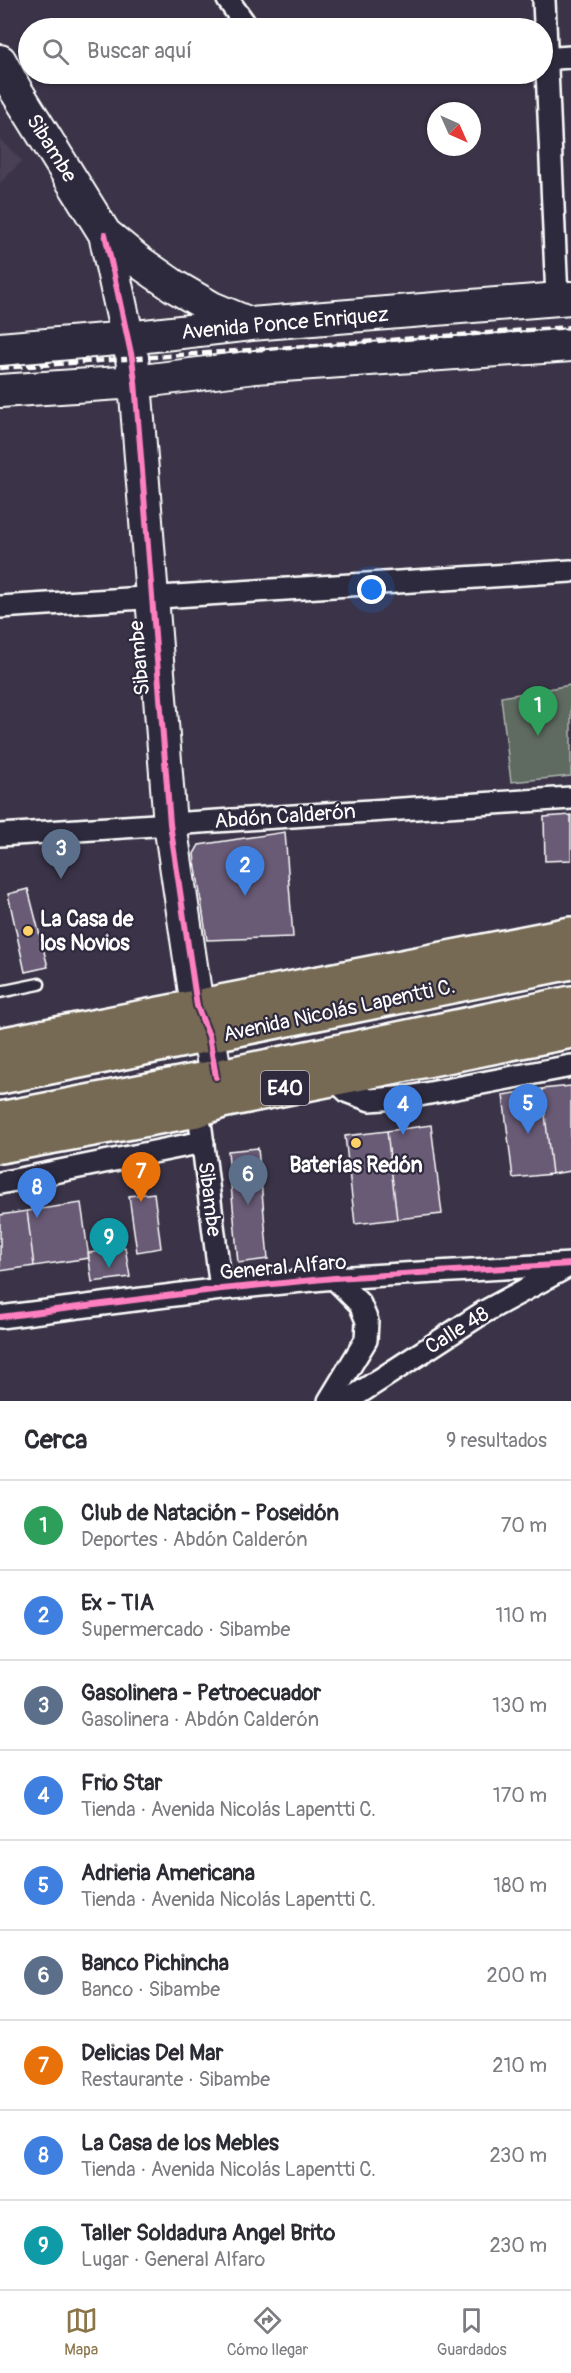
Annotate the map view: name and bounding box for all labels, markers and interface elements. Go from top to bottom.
search box [18,18,553,84]
icon: search [39,35,72,68]
text: Buscar aquí [87,37,192,65]
north arrow [427,102,481,156]
street label: Sibambe [20,109,83,188]
street label: Avenida Ponce Enriquez [180,301,390,346]
your location [357,575,386,604]
street label: Sibambe [123,619,156,697]
pin: 1 [518,686,558,736]
street label: Abdón Calderón [213,798,357,835]
pin: 3 [42,830,80,879]
pin: 2 [226,846,264,896]
place label: La Casa de los Novios [40,906,134,957]
marker: La Casa de los Novios [21,924,35,938]
street label: Avenida Nicolás Lapentti C. [221,973,458,1048]
road number: E40 [261,1071,309,1105]
pin: 5 [508,1084,548,1134]
pin: 4 [384,1086,422,1135]
marker: Baterías Redón [349,1136,363,1150]
pin: 7 [122,1152,160,1202]
place label: Baterías Redón [289,1152,423,1179]
pin: 6 [228,1156,268,1205]
street label: Sibambe [192,1160,228,1239]
pin: 8 [18,1168,57,1218]
pin: 9 [90,1218,128,1268]
street label: General Alfaro [218,1249,348,1286]
street label: Calle 48 [420,1300,494,1361]
text: Cerca [24,1424,87,1456]
text: 9 resultados [446,1428,547,1453]
text: Club de Natación - Poseidón [81,1499,339,1527]
text: 1 [40,1513,47,1538]
text: 70 m [501,1513,547,1538]
text: Deportes · Abdón Calderón [81,1527,308,1552]
text: Ex - TIA [81,1589,154,1617]
text: 2 [38,1603,49,1628]
text: 110 m [496,1603,547,1628]
text: Supermercado · Sibambe [81,1617,290,1642]
text: Gasolinera - Petroecuador [81,1679,321,1707]
text: 3 [38,1693,49,1718]
text: 130 m [492,1693,547,1718]
text: Gasolinera · Abdón Calderón [81,1707,319,1732]
text: Frio Star [81,1769,162,1797]
text: 4 [38,1783,49,1808]
text: 170 m [493,1783,547,1808]
text: Tienda · Avenida Nicolás Lapentti C. [81,1797,376,1822]
text: Adrieria Americana [81,1859,255,1887]
text: 5 [38,1873,49,1898]
text: 180 m [493,1873,547,1898]
text: Tienda · Avenida Nicolás Lapentti C. [81,1887,376,1912]
text: Banco Pichincha [81,1949,229,1977]
text: 6 [38,1963,49,1988]
text: 200 m [486,1963,547,1988]
text: Banco · Sibambe [81,1977,220,2002]
text: Delicias Del Mar [81,2039,223,2067]
text: 7 [38,2053,49,2078]
text: 210 m [492,2053,547,2078]
text: Restaurante · Sibambe [81,2067,270,2092]
text: La Casa de los Mebles [81,2129,279,2157]
text: 8 [38,2143,49,2168]
text: 230 m [490,2143,547,2168]
text: Tienda · Avenida Nicolás Lapentti C. [81,2157,376,2182]
text: Taller Soldadura Angel Brito [81,2219,335,2247]
text: 9 [38,2233,49,2258]
text: 230 m [490,2233,547,2258]
text: Lugar · General Alfaro [81,2247,265,2272]
tab: Mapa [64,2304,98,2360]
tab: Cómo llegar [227,2304,308,2360]
tab: Guardados [437,2304,507,2360]

